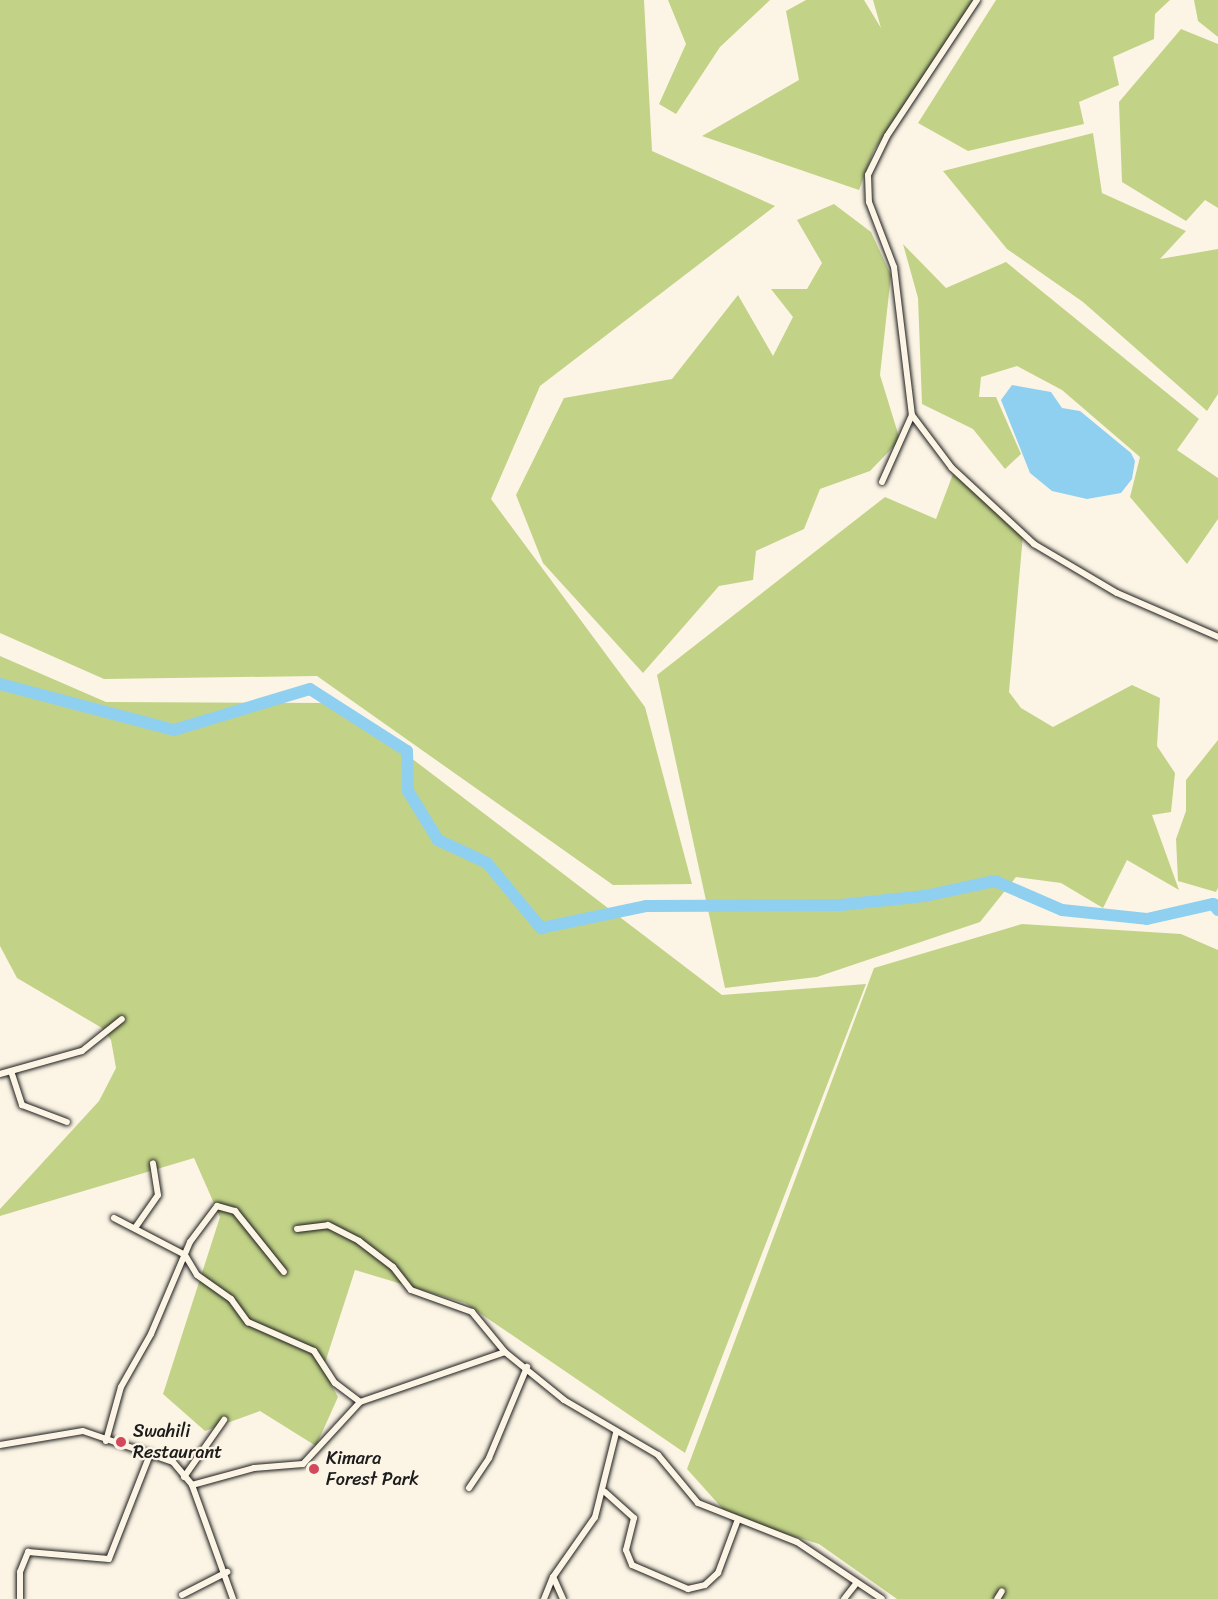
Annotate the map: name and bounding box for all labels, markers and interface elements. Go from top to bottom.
place label: Swahili Restaurant [133,1421,222,1464]
marker: Swahili Restaurant [114,1435,128,1449]
place label: Kimara Forest Park [326,1448,419,1490]
marker: Kimara Forest Park [307,1462,321,1476]

